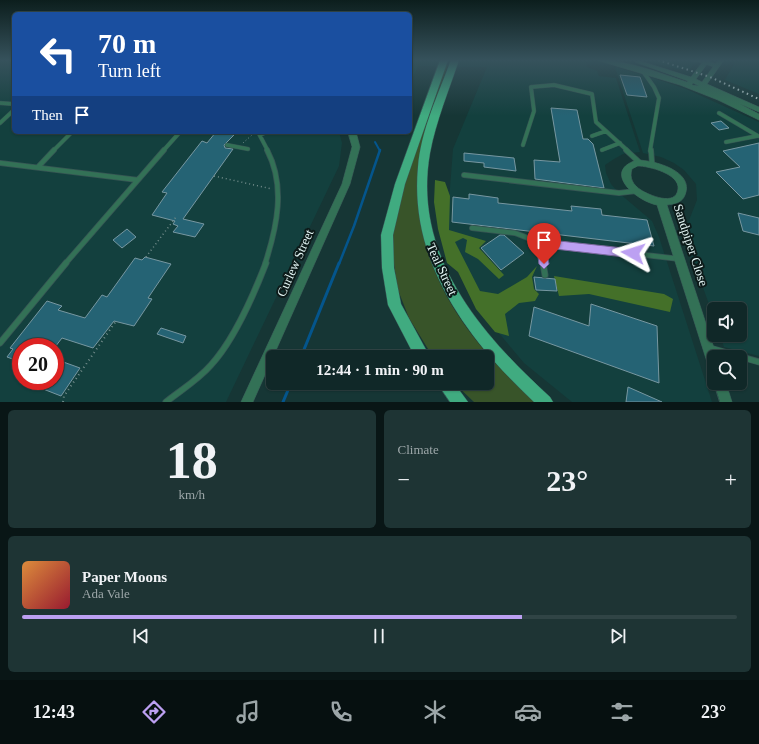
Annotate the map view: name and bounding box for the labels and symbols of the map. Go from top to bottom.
street label: Sandpiper Close [671,202,711,288]
pin [527,223,561,264]
street label: Curlew Street [274,227,317,299]
position arrow [612,232,654,274]
street label: Teal Street [423,241,461,298]
speed limit sign: 20 [12,338,64,390]

